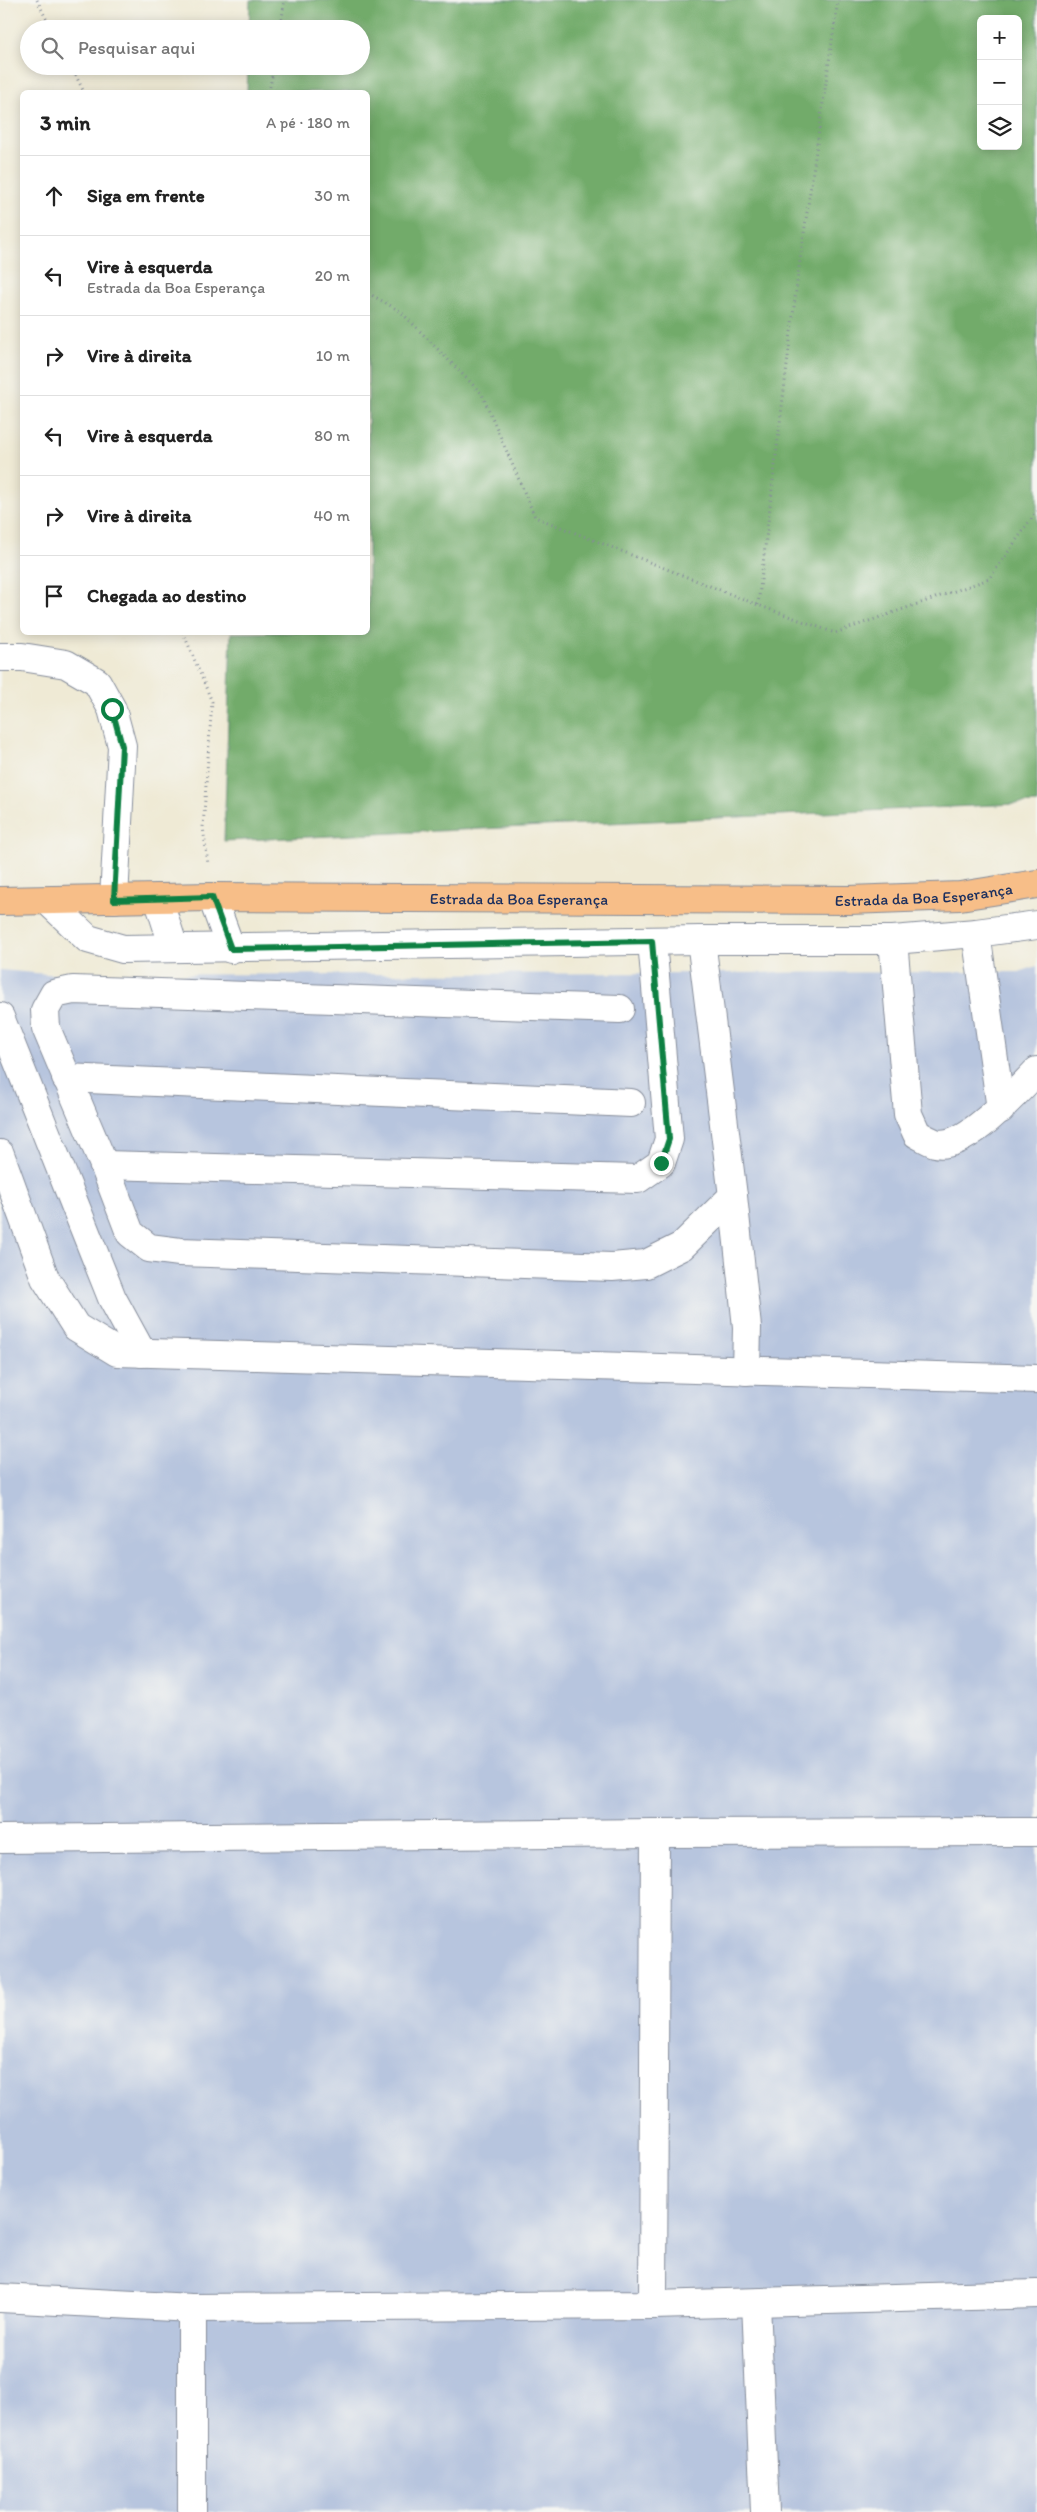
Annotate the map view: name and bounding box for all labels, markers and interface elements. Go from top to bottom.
map controls [977,15,1022,150]
button: + [977,15,1022,60]
search box [20,20,370,75]
icon: search [38,34,66,62]
text: Pesquisar aqui [78,36,195,59]
button: − [977,60,1022,105]
button: layers [977,105,1022,150]
text: 3 min [40,110,90,135]
text: A pé · 180 m [266,113,350,132]
icon: ahead [40,182,68,210]
text: Siga em frente [87,184,205,207]
text: 30 m [314,186,350,205]
text: Vire à esquerda [87,255,213,278]
icon: left [40,262,68,290]
text: 20 m [315,266,350,285]
text: Estrada da Boa Esperança [87,278,265,297]
icon: right [40,342,68,370]
text: Vire à direita [87,344,192,367]
text: 10 m [316,346,350,365]
icon: left [40,422,68,450]
text: Vire à esquerda [87,424,213,447]
text: 80 m [314,426,350,445]
icon: right [40,502,68,530]
text: Vire à direita [87,504,192,527]
text: 40 m [313,506,350,525]
icon: arrive [40,582,68,610]
text: Chegada ao destino [87,584,246,607]
route start [101,698,124,721]
street label: Estrada da Boa Esperança [835,878,1014,910]
street label: Estrada da Boa Esperança [430,889,608,908]
route end [650,1152,673,1175]

